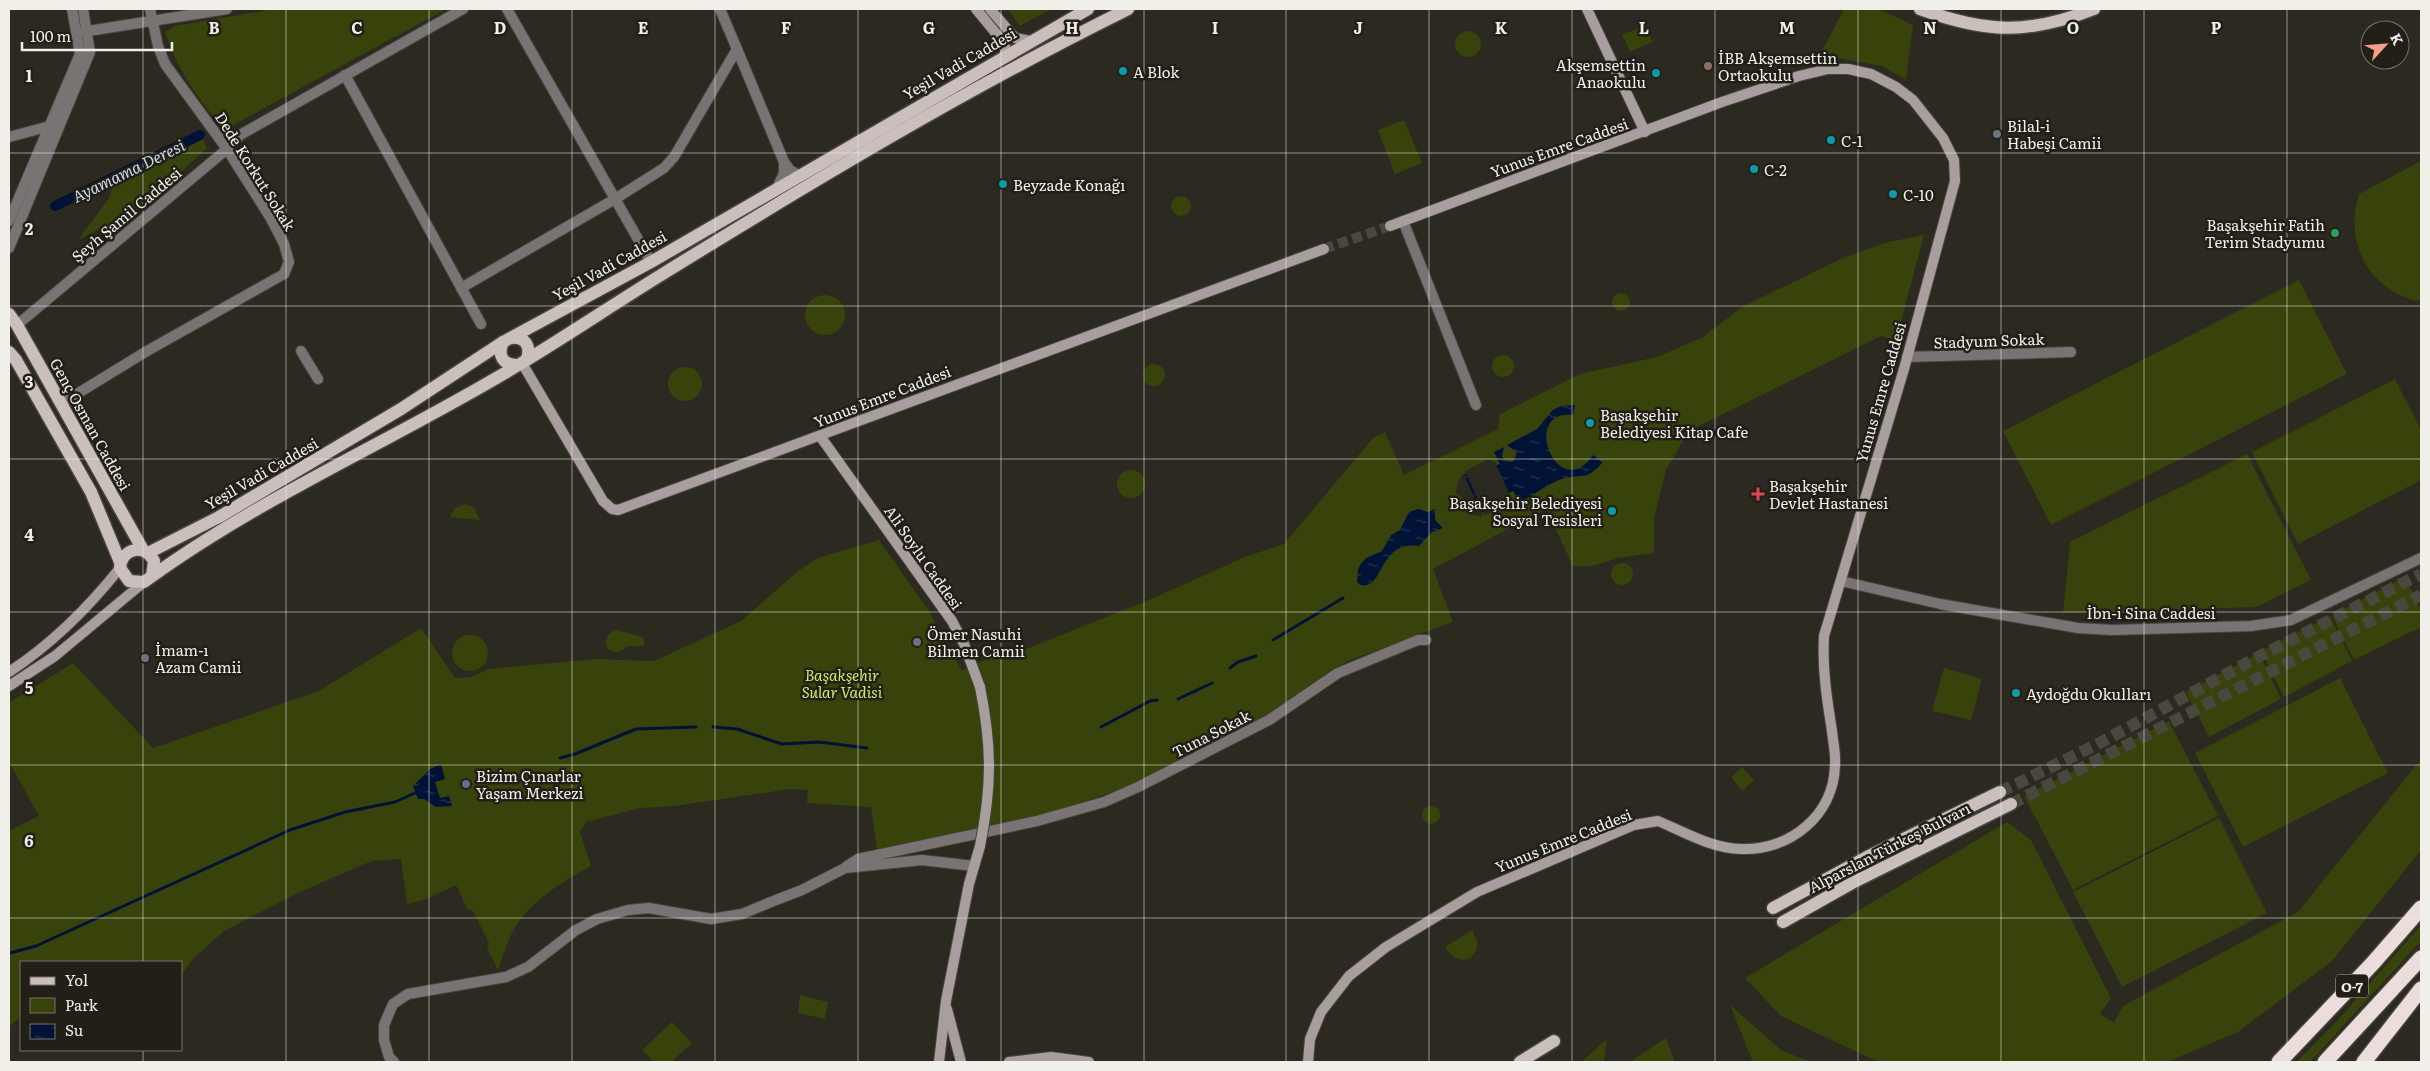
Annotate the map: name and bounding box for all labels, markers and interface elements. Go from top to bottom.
text: B [208,15,220,39]
text: C [351,15,363,39]
text: D [494,15,506,39]
text: E [638,15,649,39]
text: F [781,15,791,39]
text: G [923,15,935,39]
text: H [1065,15,1079,39]
text: I [1212,15,1218,39]
text: J [1353,15,1363,39]
text: K [1495,15,1508,39]
text: L [1639,15,1649,39]
text: M [1779,15,1795,39]
text: N [1923,15,1937,39]
text: O [2067,15,2079,39]
text: P [2211,15,2222,39]
scale bar [22,20,172,52]
north arrow [2360,20,2410,70]
street label: Yeşil Vadi Caddesi [898,21,1020,105]
text: 100 m [30,24,71,47]
text: K [2386,30,2409,48]
place label: İBB Akşemsettin Ortaokulu [1718,46,1837,86]
place label: Akşemsettin Anaokulu [1556,53,1646,93]
place label: A Blok [1133,60,1180,83]
marker: İBB Akşemsettin Ortaokulu [1702,60,1714,72]
text: 1 [26,63,33,87]
marker: A Blok [1117,65,1129,77]
marker: Akşemsettin Anaokulu [1650,67,1662,79]
street label: Dede Korkut Sokak [210,107,302,236]
street label: Yunus Emre Caddesi [1487,111,1631,183]
place label: Bilal-i Habeşi Camii [2007,114,2101,154]
marker: Bilal-i Habeşi Camii [1991,128,2003,140]
place label: C-1 [1841,129,1863,152]
water label: Ayamama Deresi [68,132,189,208]
marker: C-1 [1825,134,1837,146]
place label: C-2 [1764,158,1787,181]
street label: Şeyh Şamil Caddesi [66,161,186,267]
marker: C-2 [1748,163,1760,175]
place label: Beyzade Konağı [1013,173,1125,196]
marker: Beyzade Konağı [997,178,1009,190]
place label: C-10 [1903,183,1934,206]
marker: C-10 [1887,188,1899,200]
place label: Başakşehir Fatih Terim Stadyumu [2204,213,2325,253]
text: 2 [25,216,34,240]
street label: Yeşil Vadi Caddesi [548,224,670,306]
marker: Başakşehir Fatih Terim Stadyumu [2329,227,2341,239]
street label: Yunus Emre Caddesi [1849,319,1911,465]
street label: Stadyum Sokak [1933,327,2046,353]
street label: Genç Osman Caddesi [45,353,137,495]
street label: Yunus Emre Caddesi [810,359,954,433]
text: 3 [25,369,34,393]
place label: Başakşehir Belediyesi Kitap Cafe [1600,403,1748,443]
marker: Başakşehir Belediyesi Kitap Cafe [1584,417,1596,429]
street label: Yeşil Vadi Caddesi [200,431,322,515]
place label: Başakşehir Devlet Hastanesi [1769,474,1888,514]
marker: Başakşehir Devlet Hastanesi [1751,487,1765,501]
place label: Başakşehir Belediyesi Sosyal Tesisleri [1449,491,1602,531]
street label: Ali Soylu Caddesi [879,500,969,614]
marker: Başakşehir Belediyesi Sosyal Tesisleri [1606,505,1618,517]
text: 4 [24,522,34,546]
street label: İbn-i Sina Caddesi [2086,601,2216,624]
place label: Ömer Nasuhi Bilmen Camii [927,622,1025,662]
marker: Ömer Nasuhi Bilmen Camii [911,636,923,648]
place label: İmam-ı Azam Camii [155,638,242,678]
marker: İmam-ı Azam Camii [139,652,151,664]
park label: Başakşehir Sular Vadisi [802,663,883,703]
text: 5 [25,675,34,699]
place label: Aydoğdu Okulları [2026,682,2151,705]
marker: Aydoğdu Okulları [2010,687,2022,699]
street label: Tuna Sokak [1168,703,1255,763]
place label: Bizim Çınarlar Yaşam Merkezi [476,764,584,804]
marker: Bizim Çınarlar Yaşam Merkezi [460,778,472,790]
street label: Alparslan Türkeş Bulvarı [1804,796,1974,898]
street label: Yunus Emre Caddesi [1491,802,1635,878]
text: 6 [24,828,34,852]
legend [20,961,182,1051]
text: Yol [65,968,88,991]
road number: O-7 [2336,974,2368,998]
text: Park [65,993,99,1016]
text: Su [65,1018,84,1041]

